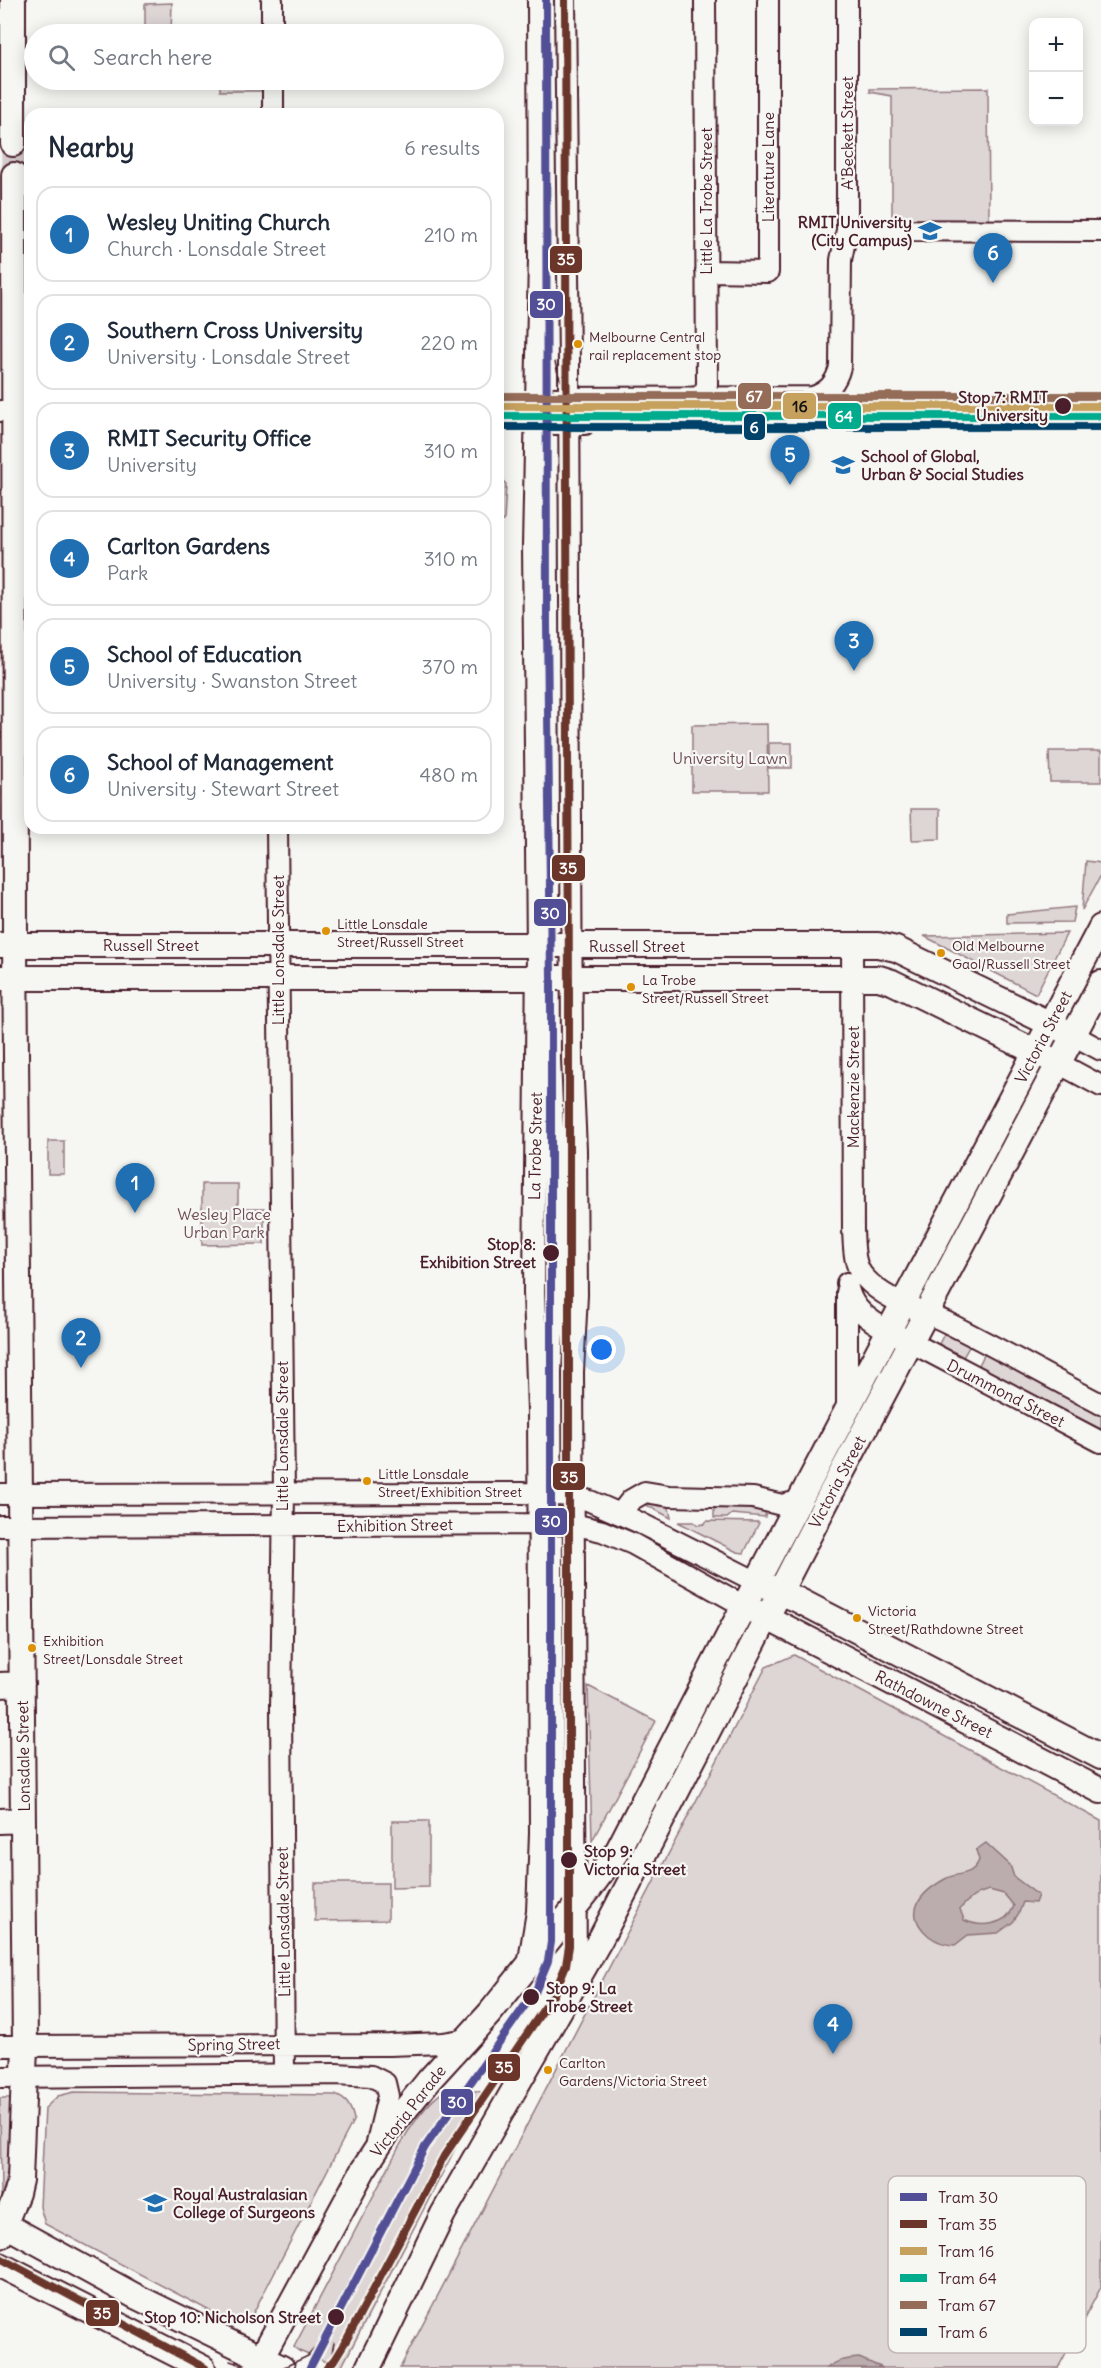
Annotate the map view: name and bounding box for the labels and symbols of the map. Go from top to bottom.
street label: A'Beckett Street [837,75,857,190]
street label: Literature Lane [758,112,778,222]
street label: Little La Trobe Street [696,127,716,275]
place label: RMIT University (City Campus) [798,212,912,251]
school or university icon: RMIT University (City Campus) [917,218,943,244]
pin: 6 [974,234,1012,283]
line badge: 35 [549,245,583,274]
text: 35 [557,249,575,269]
line badge: 30 [529,290,564,319]
text: 30 [536,294,556,314]
place label: Melbourne Central rail replacement stop [589,328,721,364]
marker: Melbourne Central rail replacement stop [572,338,584,350]
line badge: 67 [737,382,772,410]
text: 67 [745,386,763,406]
place label: Stop 7: RMIT University [958,387,1049,426]
line badge: 16 [782,392,817,420]
text: 16 [792,396,808,416]
marker: Stop 7: RMIT University [1053,396,1073,416]
line badge: 64 [827,402,862,430]
text: 64 [835,406,853,426]
line badge: 6 [743,413,766,441]
text: 6 [749,417,759,437]
pin: 5 [770,436,810,485]
place label: School of Global, Urban & Social Studies [861,446,1024,484]
school or university icon: School of Global, Urban & Social Studies [830,452,856,478]
pin: 3 [834,622,874,671]
park label: University Lawn [672,748,788,768]
line badge: 35 [551,854,586,882]
text: 35 [559,858,577,878]
street label: Little Lonsdale Street [268,874,288,1025]
line badge: 30 [533,898,567,927]
text: 30 [540,903,560,923]
place label: Little Lonsdale Street/Russell Street [337,915,464,951]
marker: Little Lonsdale Street/Russell Street [320,925,332,937]
street label: Russell Street [103,935,200,955]
street label: Russell Street [589,936,686,956]
place label: Old Melbourne Gaol/Russell Street [952,937,1071,973]
marker: Old Melbourne Gaol/Russell Street [935,947,947,959]
place label: La Trobe Street/Russell Street [642,971,769,1007]
marker: La Trobe Street/Russell Street [625,981,637,993]
street label: Victoria Street [1010,987,1076,1087]
street label: Mackenzie Street [843,1025,863,1148]
street label: La Trobe Street [524,1091,546,1200]
pin: 1 [116,1164,154,1213]
park label: Wesley Place Urban Park [177,1204,271,1242]
place label: Stop 8: Exhibition Street [420,1234,537,1272]
marker: Stop 8: Exhibition Street [541,1243,561,1263]
pin: 2 [62,1318,100,1368]
your location [587,1335,616,1364]
street label: Drummond Street [944,1355,1069,1432]
street label: Little Lonsdale Street [272,1360,292,1511]
street label: Victoria Street [804,1432,870,1532]
line badge: 35 [552,1462,586,1491]
place label: Little Lonsdale Street/Exhibition Street [378,1465,522,1501]
text: 35 [560,1467,578,1487]
marker: Little Lonsdale Street/Exhibition Street [361,1475,373,1487]
line badge: 30 [534,1507,568,1536]
text: 30 [541,1511,561,1531]
street label: Exhibition Street [337,1514,454,1536]
place label: Victoria Street/Rathdowne Street [868,1602,1024,1638]
marker: Victoria Street/Rathdowne Street [851,1612,863,1624]
place label: Exhibition Street/Lonsdale Street [43,1632,183,1668]
marker: Exhibition Street/Lonsdale Street [26,1642,38,1654]
street label: Rathdowne Street [872,1666,997,1743]
street label: Lonsdale Street [12,1700,34,1812]
place label: Stop 9: Victoria Street [584,1841,686,1879]
street label: Little Lonsdale Street [272,1846,294,1997]
marker: Stop 9: Victoria Street [559,1850,579,1870]
place label: Stop 9: La Trobe Street [546,1978,633,2016]
marker: Stop 9: La Trobe Street [521,1987,541,2007]
pin: 4 [814,2004,852,2054]
street label: Spring Street [187,2033,281,2055]
line badge: 35 [487,2053,521,2082]
place label: Carlton Gardens/Victoria Street [559,2054,707,2090]
text: 35 [495,2057,513,2077]
street label: Victoria Parade [366,2061,450,2161]
marker: Carlton Gardens/Victoria Street [542,2064,554,2076]
line badge: 30 [440,2088,474,2116]
text: 30 [447,2092,467,2112]
legend [888,2176,1086,2353]
place label: Royal Australasian College of Surgeons [173,2184,315,2223]
text: Tram 30 [938,2187,998,2207]
school or university icon: Royal Australasian College of Surgeons [142,2190,168,2216]
text: Tram 35 [938,2214,997,2234]
text: Tram 16 [938,2241,994,2261]
text: Tram 64 [938,2268,997,2288]
text: Tram 67 [938,2295,996,2315]
line badge: 35 [85,2299,120,2327]
text: 35 [93,2303,111,2323]
place label: Stop 10: Nicholson Street [144,2307,322,2328]
marker: Stop 10: Nicholson Street [326,2307,346,2327]
text: Tram 6 [938,2322,988,2342]

